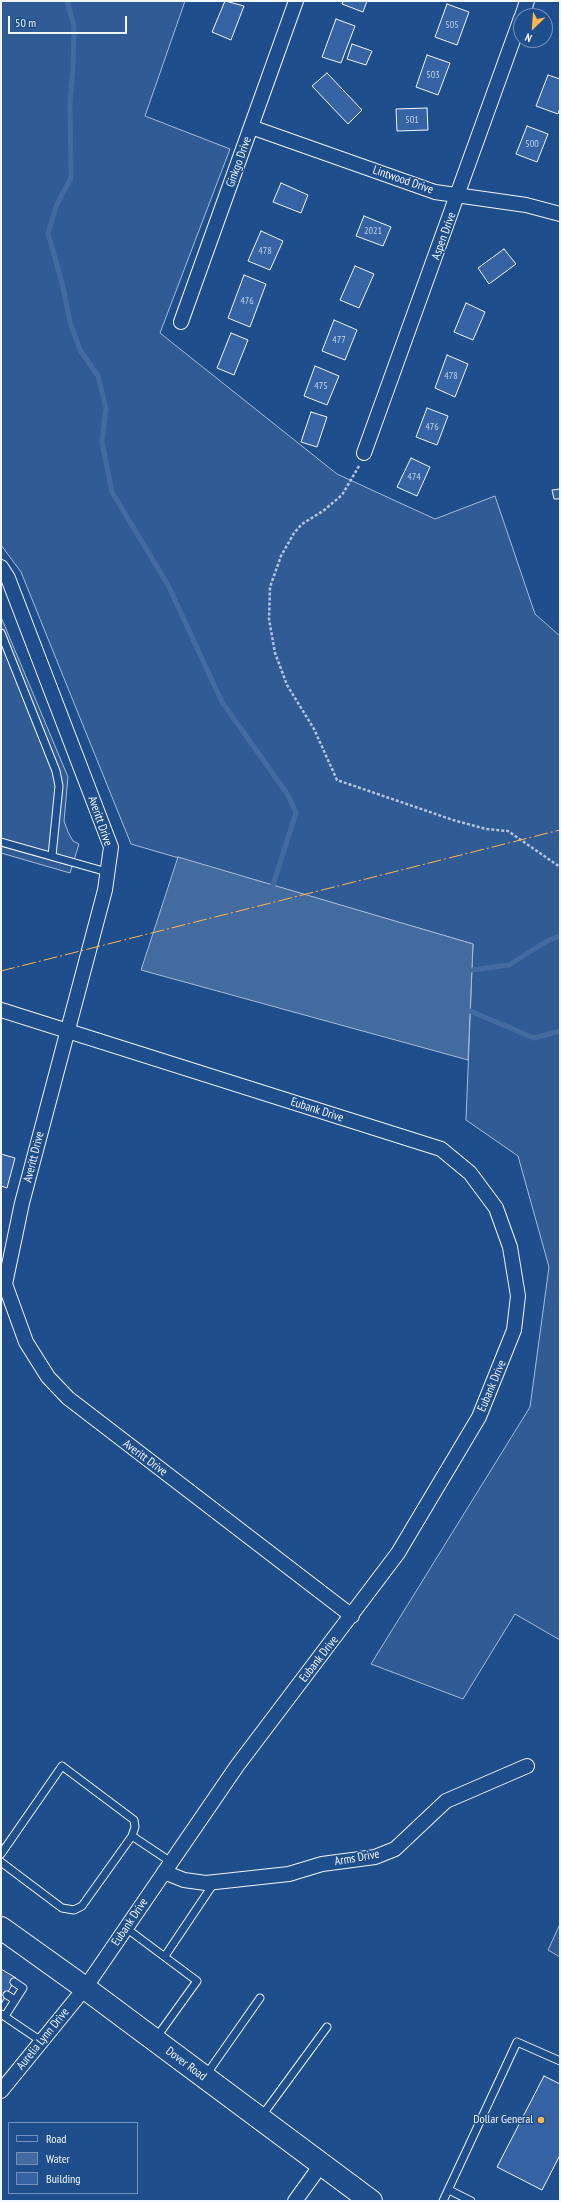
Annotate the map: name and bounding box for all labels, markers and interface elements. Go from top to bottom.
scale bar [10,8,129,34]
north arrow [513,8,553,48]
text: 50 m [15,15,36,30]
house number: 505 [445,19,459,31]
text: N [523,30,534,46]
house number: 503 [426,69,440,81]
house number: 501 [405,114,419,126]
street label: Ginkgo Drive [223,135,255,189]
house number: 500 [525,138,539,150]
street label: Lintwood Drive [371,163,435,197]
street label: Aspen Drive [429,210,459,262]
house number: 2021 [364,225,382,237]
house number: 478 [258,245,272,257]
house number: 476 [240,295,254,307]
house number: 477 [332,334,346,346]
house number: 478 [444,370,458,382]
house number: 475 [314,380,328,392]
house number: 476 [425,421,439,433]
house number: 474 [407,471,421,483]
street label: Averitt Drive [85,794,115,848]
street label: Eubank Drive [289,1095,345,1125]
street label: Averitt Drive [21,1130,47,1184]
street label: Eubank Drive [475,1358,509,1414]
street label: Averitt Drive [120,1437,170,1479]
street label: Eubank Drive [297,1633,341,1685]
street label: Arms Drive [334,1847,380,1869]
street label: Eubank Drive [109,1895,151,1949]
street label: Aurelia Lynn Drive [14,2005,72,2073]
street label: Dover Road [163,2044,209,2084]
place label: Dollar General [473,2113,533,2127]
marker: Dollar General [536,2115,546,2125]
legend [8,2122,138,2194]
text: Road [46,2131,66,2146]
text: Water [46,2151,70,2166]
text: Building [46,2171,81,2186]

